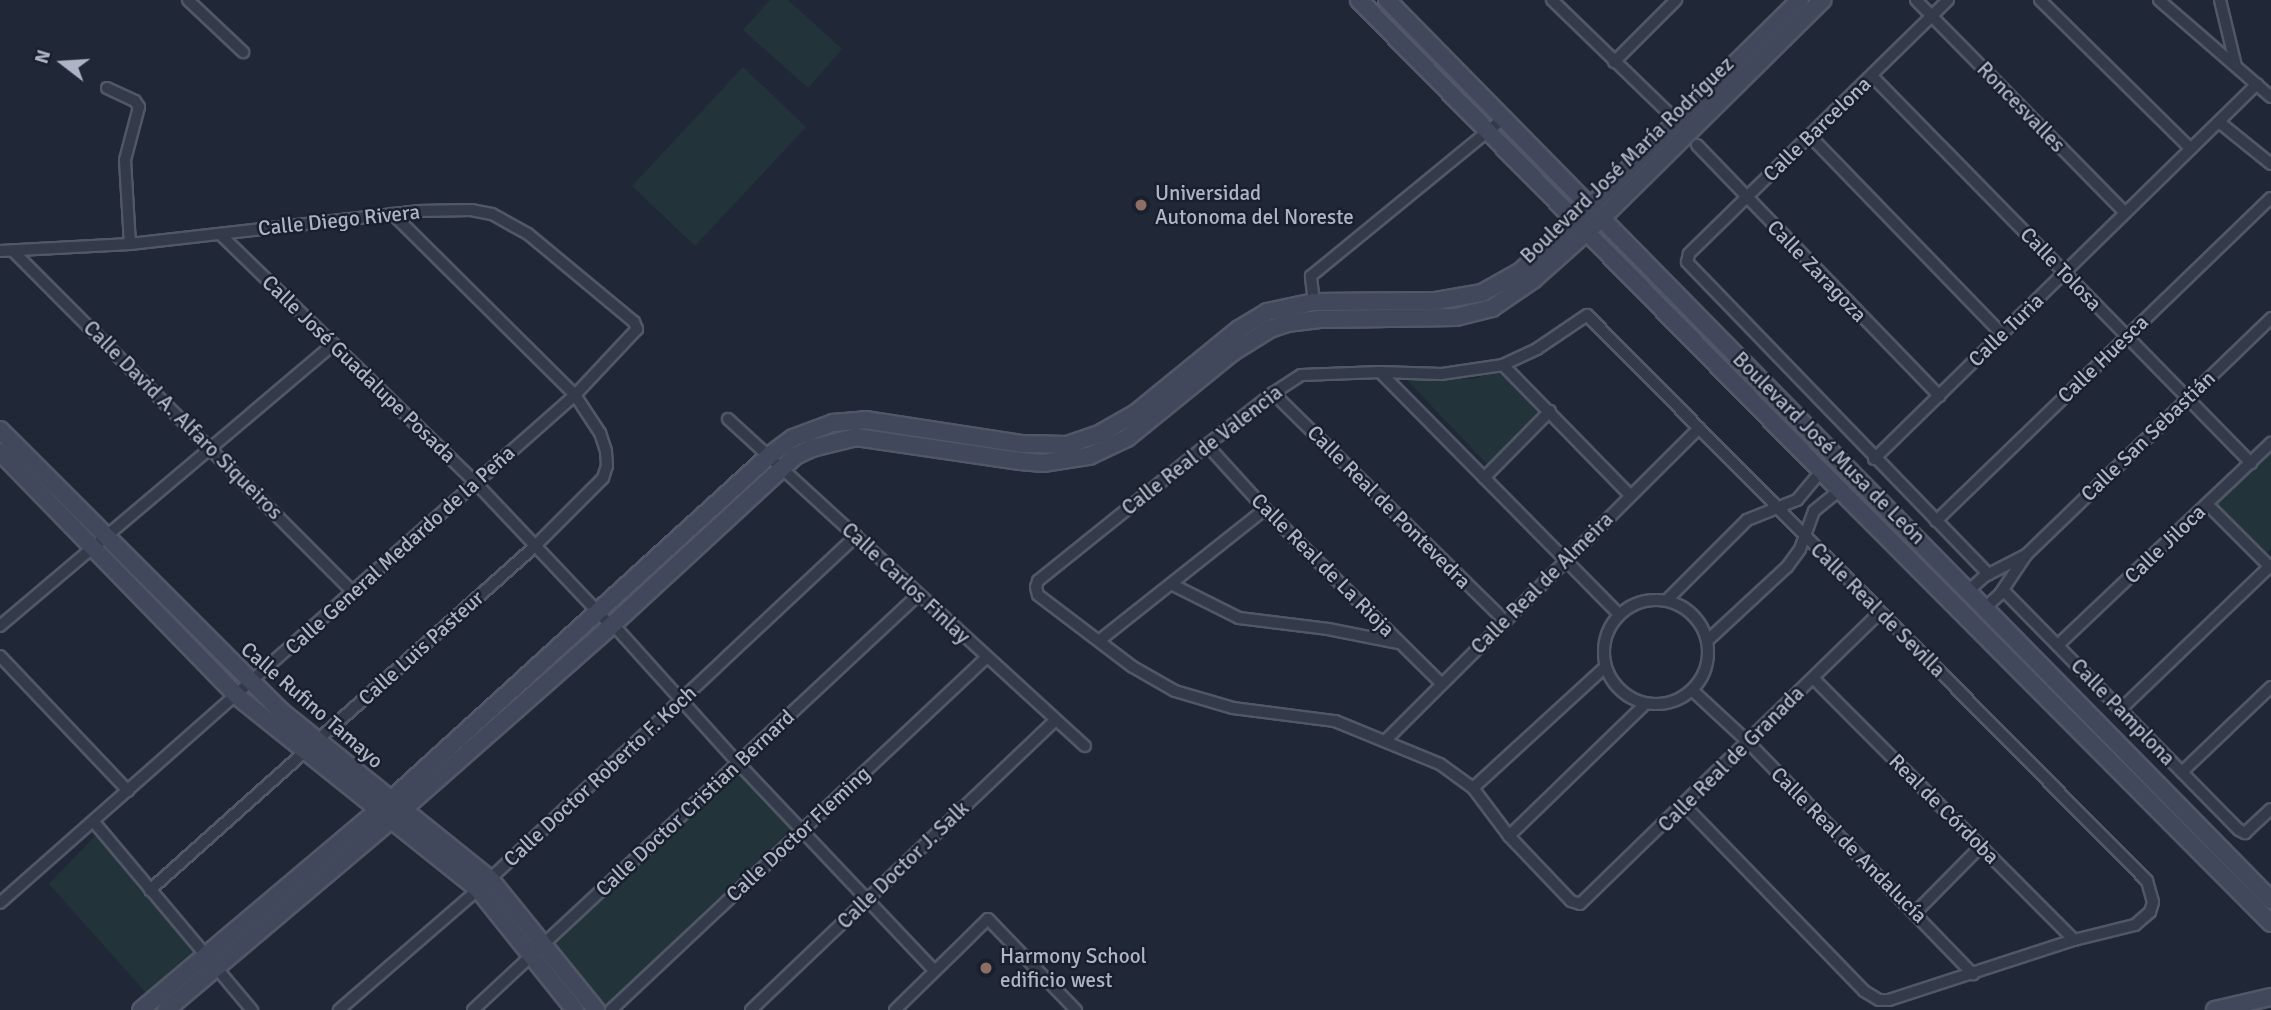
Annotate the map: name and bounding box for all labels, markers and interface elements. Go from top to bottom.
north arrow [28,28,98,98]
text: N [30,47,56,67]
street label: Boulevard José María Rodríguez [1515,51,1739,269]
street label: Roncesvalles [1972,57,2070,157]
street label: Calle Barcelona [1758,71,1876,187]
place label: Universidad Autonoma del Noreste [1155,180,1354,230]
marker: Universidad Autonoma del Noreste [1133,197,1149,213]
street label: Calle Diego Rivera [257,199,421,241]
street label: Calle Zaragoza [1762,215,1872,327]
street label: Calle Tolosa [2015,222,2107,316]
street label: Calle José Guadalupe Posada [257,270,461,468]
street label: Calle Turia [1963,288,2049,372]
street label: Calle Huesca [2053,310,2153,408]
street label: Calle David A. Alfaro Siqueiros [78,315,288,525]
street label: Boulevard José Musa de León [1727,346,1931,550]
street label: Calle San Sebastián [2076,365,2220,507]
street label: Calle Real de Valencia [1117,379,1287,521]
street label: Calle Real de Pontevedra [1302,420,1476,594]
street label: Calle General Medardo de la Peña [280,440,520,660]
street label: Calle Real de La Rioja [1246,488,1400,642]
street label: Calle Jiloca [2119,499,2211,589]
street label: Calle Real de Almeira [1466,507,1618,659]
street label: Calle Carlos Finlay [837,517,975,649]
street label: Calle Real de Sevilla [1805,537,1951,683]
street label: Calle Luis Pasteur [353,585,489,711]
street label: Calle Rufino Tamayo [236,636,388,774]
street label: Calle Pamplona [2066,653,2180,771]
street label: Calle Doctor Roberto F. Koch [498,680,702,872]
street label: Calle Real de Granada [1653,681,1809,837]
street label: Calle Doctor Cristian Bernard [590,704,800,902]
street label: Real de Córdoba [1884,749,2004,869]
street label: Calle Doctor Fleming [721,761,875,907]
street label: Calle Real de Andalucía [1766,762,1932,928]
street label: Calle Doctor J. Salk [832,796,974,934]
place label: Harmony School edificio west [1000,943,1147,993]
marker: Harmony School edificio west [978,960,994,976]

